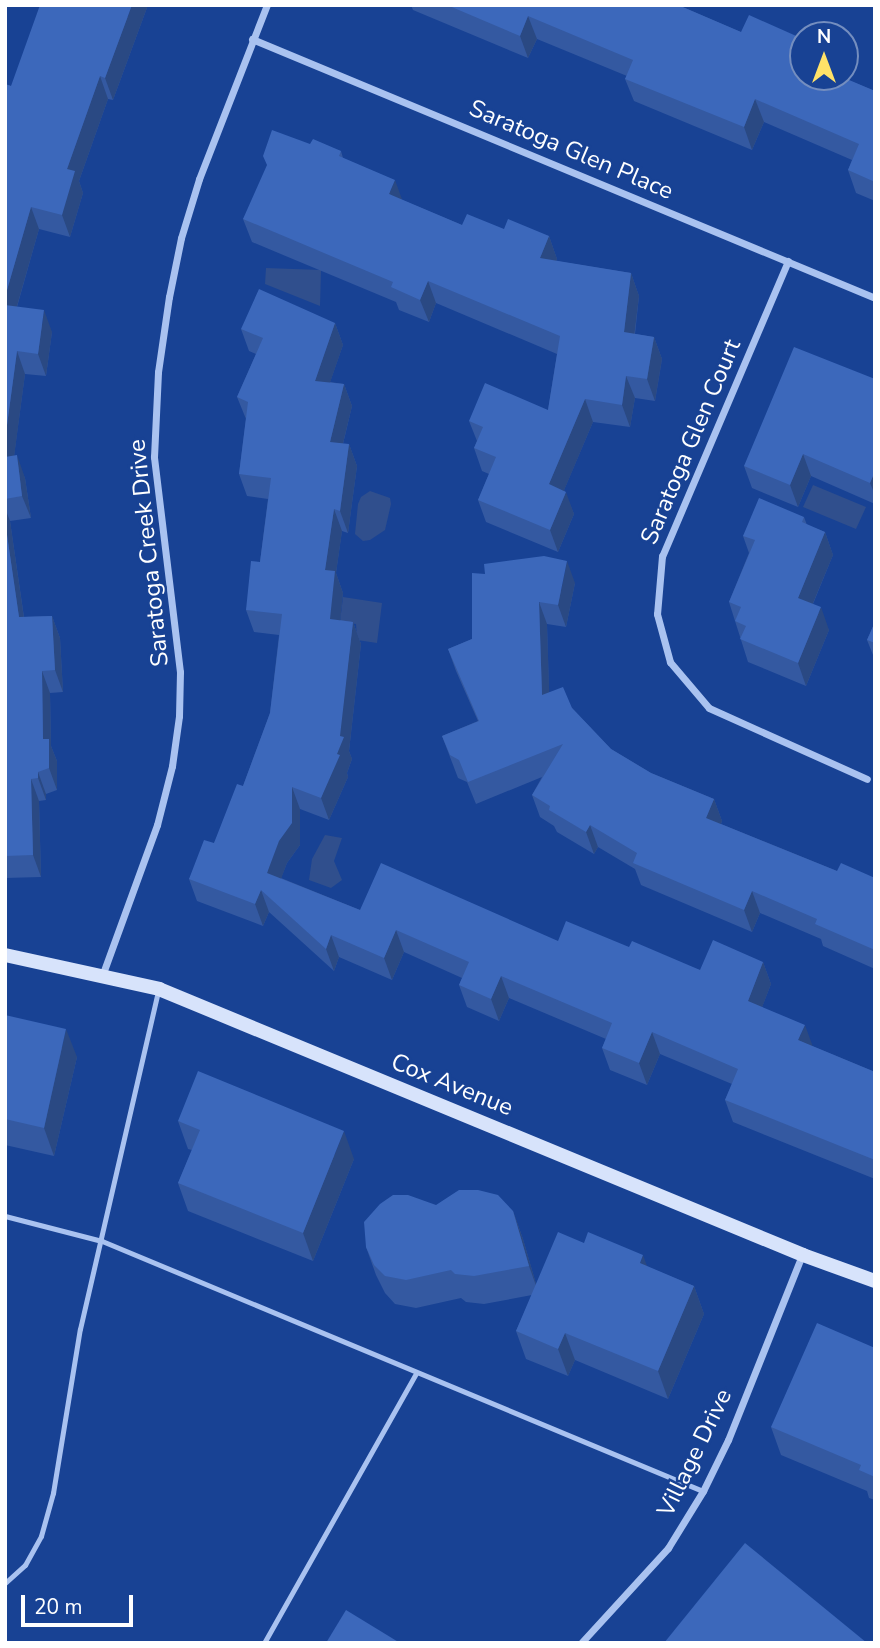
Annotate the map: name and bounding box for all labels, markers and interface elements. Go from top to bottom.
north arrow [789,21,859,91]
text: N [817,24,831,50]
street label: Saratoga Glen Place [465,94,677,206]
street label: Saratoga Glen Court [635,335,747,549]
street label: Saratoga Creek Drive [123,438,175,668]
street label: Cox Avenue [387,1048,517,1122]
street label: Village Drive [652,1384,738,1522]
scale bar [24,1582,136,1626]
text: 20 m [34,1593,83,1621]

